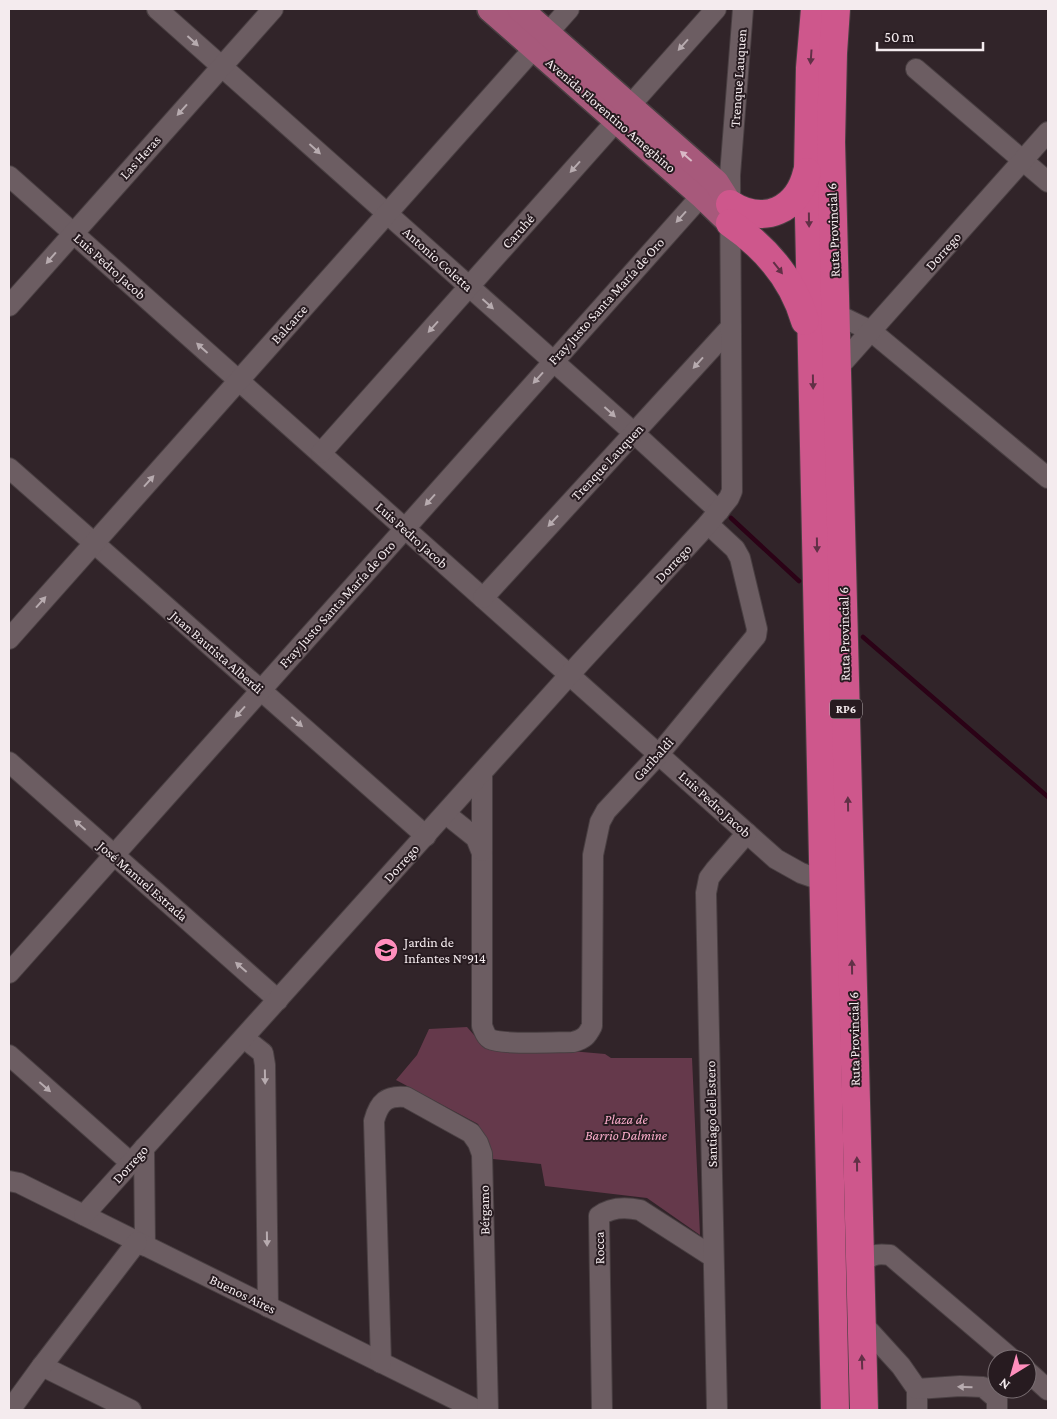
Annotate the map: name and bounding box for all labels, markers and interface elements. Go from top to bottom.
scale bar [877,20,983,52]
street label: Trenque Lauquen [727,28,749,128]
text: 50 m [884,29,914,45]
one-way arrow [187,35,199,46]
one-way arrow [678,39,689,52]
one-way arrow [806,50,814,66]
street label: Avenida Florentino Ameghino [543,54,679,176]
one-way arrow [177,104,188,116]
street label: Las Heras [116,132,164,182]
one-way arrow [308,143,320,155]
one-way arrow [679,150,692,161]
one-way arrow [570,160,581,173]
street label: Ruta Provincial 6 [823,183,843,277]
street label: Caruhé [498,211,538,251]
one-way arrow [675,211,686,224]
one-way arrow [805,212,813,228]
street label: Antonio Coletta [400,223,477,295]
street label: Dorrego [922,229,964,273]
street label: Luis Pedro Jacob [71,230,149,302]
street label: Fray Justo Santa María de Oro [545,234,667,368]
one-way arrow [45,251,57,263]
one-way arrow [773,261,784,274]
one-way arrow [482,298,495,309]
street label: Balcarce [267,301,311,347]
one-way arrow [427,321,438,334]
one-way arrow [196,343,208,354]
one-way arrow [692,356,704,368]
one-way arrow [532,372,543,385]
one-way arrow [809,374,817,390]
one-way arrow [603,406,616,417]
street label: Trenque Lauquen [568,420,647,503]
one-way arrow [143,475,155,487]
one-way arrow [424,493,435,506]
street label: Luis Pedro Jacob [373,499,451,571]
one-way arrow [547,515,559,527]
street label: Fray Justo Santa María de Oro [276,537,398,671]
one-way arrow [813,537,821,553]
street label: Dorrego [652,541,694,585]
street label: Ruta Provincial 6 [835,587,853,681]
one-way arrow [35,597,47,609]
street label: Juan Bautista Alberdi [166,606,267,697]
road number: RP6 [830,700,862,719]
one-way arrow [234,706,246,718]
one-way arrow [291,716,303,727]
street label: Garibaldi [630,734,677,784]
street label: Luis Pedro Jacob [676,768,754,840]
one-way arrow [844,796,852,812]
one-way arrow [74,819,86,831]
street label: José Manuel Estrada [93,836,192,925]
street label: Dorrego [380,841,422,885]
place label: Jardin de Infantes N°914 [402,934,486,966]
school or university icon: Jardin de Infantes N°914 [373,937,399,963]
one-way arrow [848,958,856,974]
one-way arrow [235,962,248,973]
street label: Ruta Provincial 6 [845,992,863,1086]
street label: Santiago del Estero [702,1060,720,1168]
one-way arrow [261,1069,269,1085]
one-way arrow [39,1081,51,1093]
park label: Plaza de Barrio Dalmine [585,1111,668,1143]
street label: Dorrego [109,1142,151,1186]
one-way arrow [853,1156,861,1172]
street label: Bérgamo [476,1185,492,1235]
street label: Rocca [591,1231,607,1264]
one-way arrow [263,1232,271,1248]
street label: Buenos Aires [207,1271,279,1317]
north arrow [987,1349,1037,1399]
one-way arrow [858,1353,866,1369]
text: N [995,1375,1013,1394]
one-way arrow [957,1383,973,1391]

